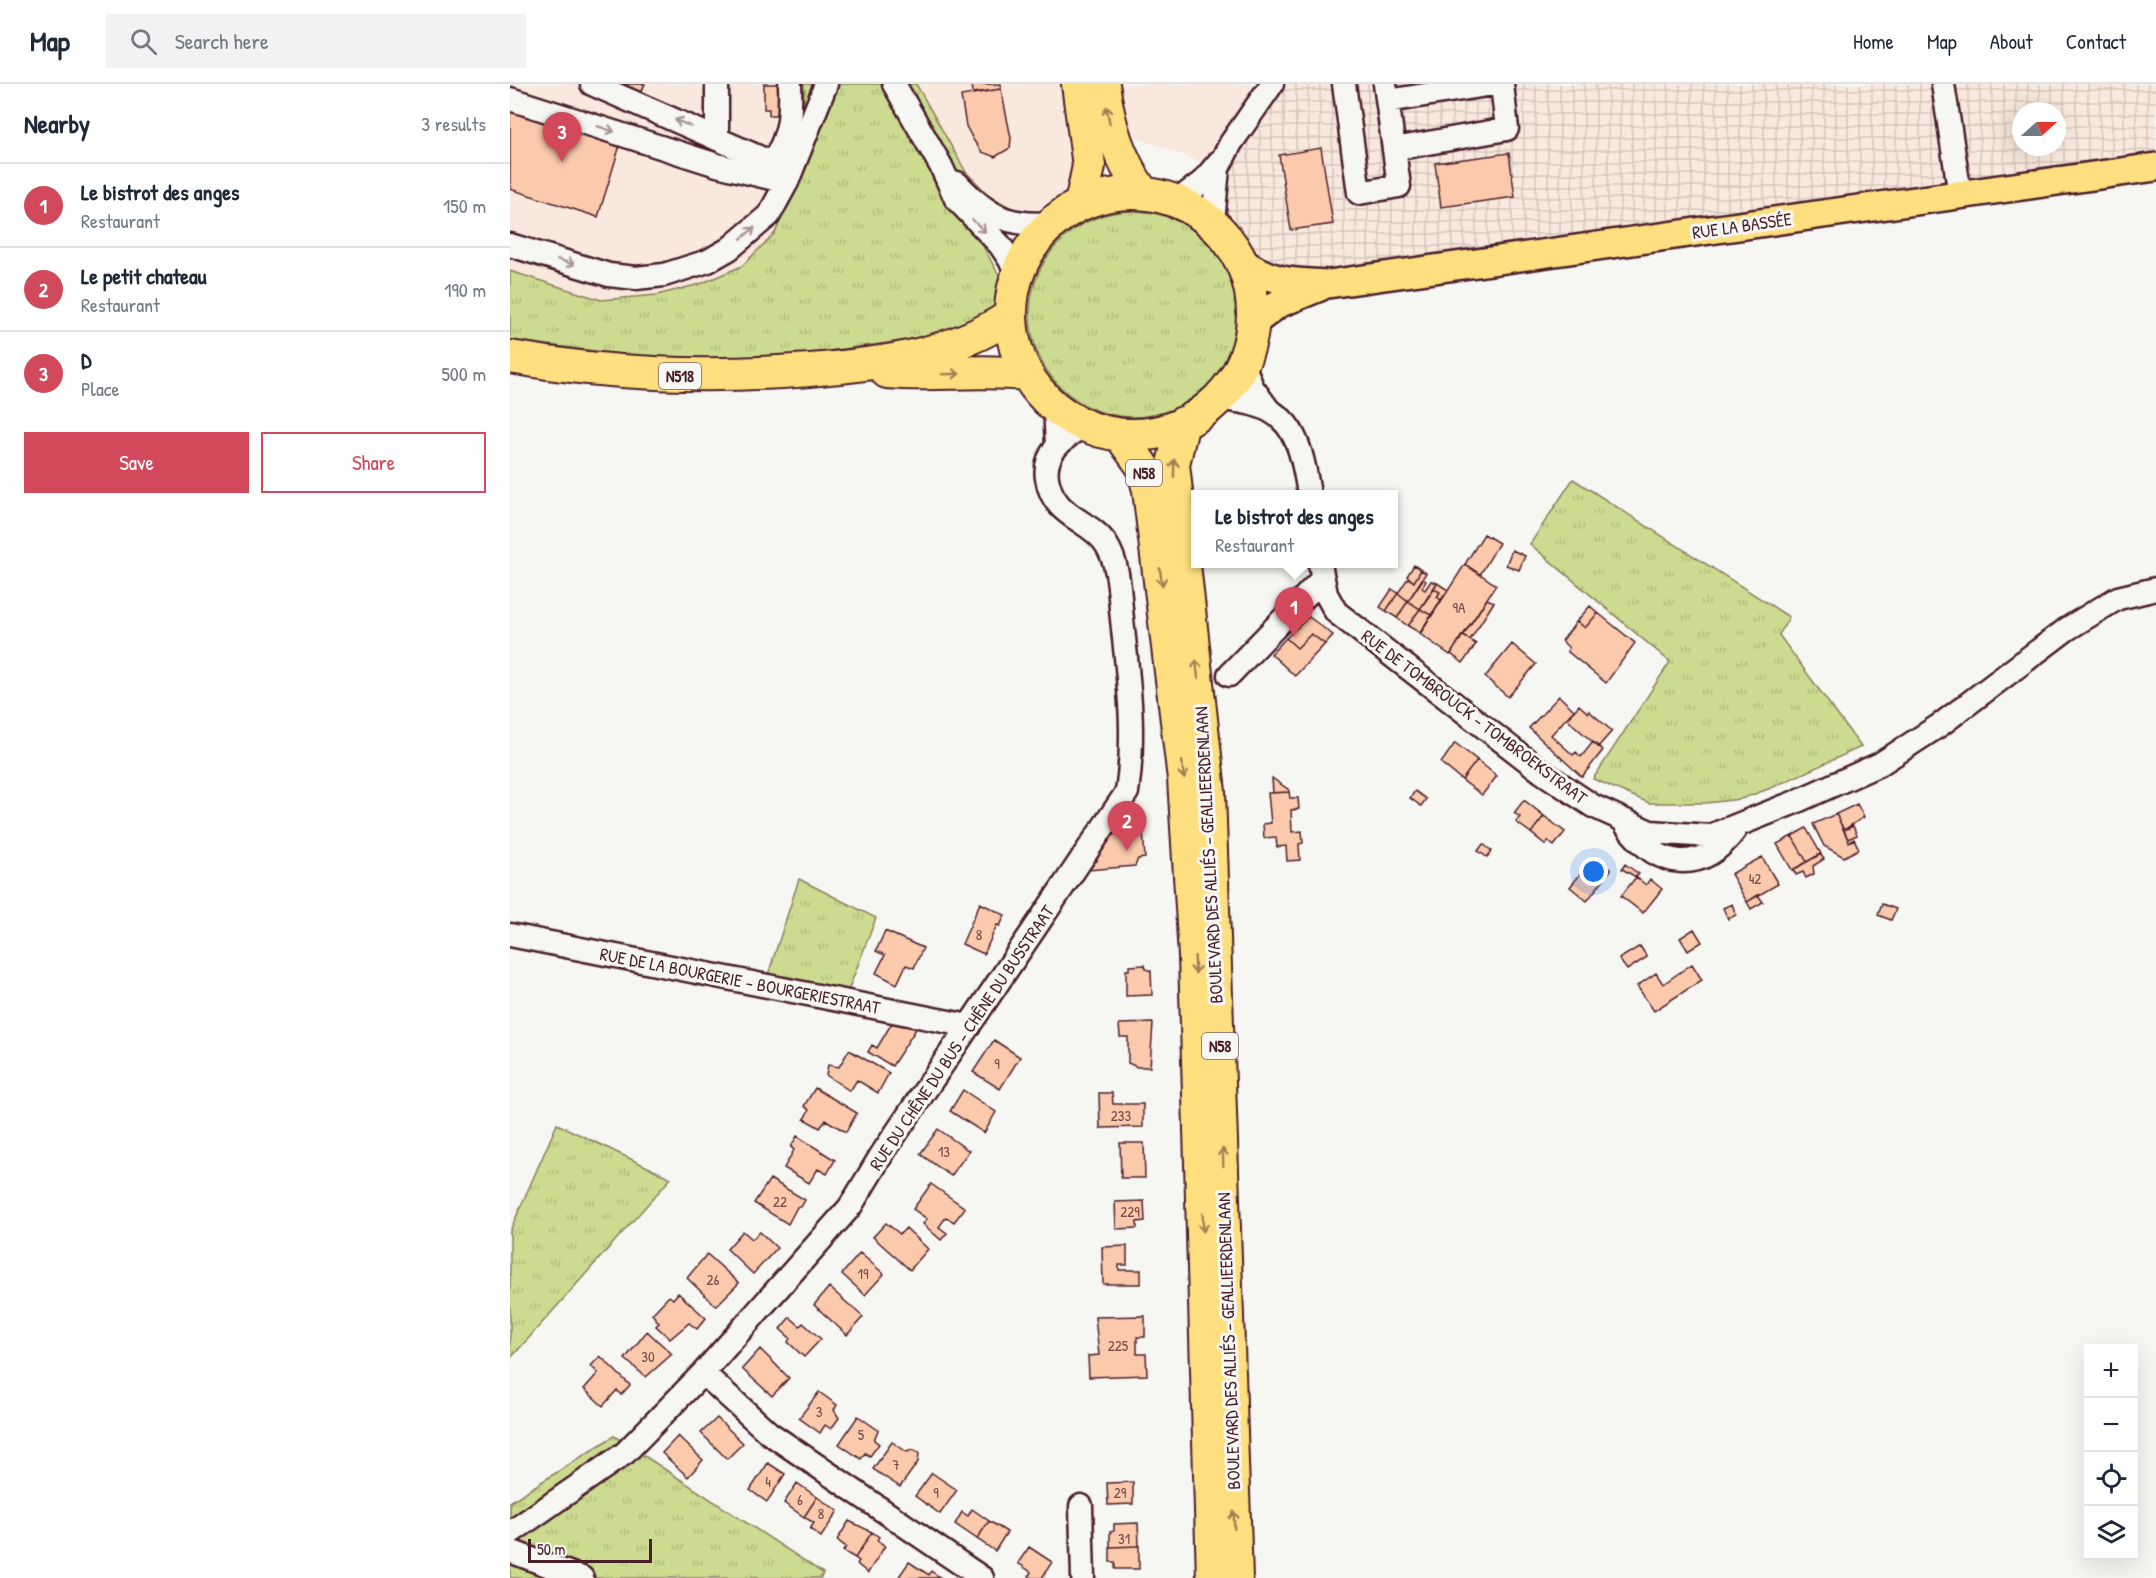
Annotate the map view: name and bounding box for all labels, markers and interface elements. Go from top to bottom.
search box [106,14,526,68]
text: Map [30,22,70,60]
icon: search [127,25,160,58]
text: Search here [175,26,269,56]
text: Home [1853,27,1894,56]
text: Map [1927,27,1957,56]
text: About [1990,27,2033,56]
text: Contact [2066,27,2126,56]
north arrow [2012,102,2066,156]
one-way arrow [1102,105,1113,125]
text: Nearby [24,106,90,141]
text: 3 results [421,110,486,137]
pin: 3 [542,112,582,162]
one-way arrow [674,117,692,128]
one-way arrow [596,124,615,135]
text: Le bistrot des anges [81,177,239,207]
text: 1 [40,192,47,219]
text: 150 m [443,192,486,219]
street label: RUE LA BASSÉE [1691,206,1793,245]
text: Restaurant [81,207,160,234]
one-way arrow [972,218,987,233]
one-way arrow [740,227,756,240]
one-way arrow [556,257,575,268]
text: Le petit chateau [81,261,206,291]
text: 2 [39,276,48,303]
text: 190 m [444,276,486,303]
text: Restaurant [81,291,160,318]
text: D [81,345,91,375]
text: 3 [39,360,48,387]
text: 500 m [441,360,486,387]
road number: N518 [659,363,701,389]
one-way arrow [940,369,960,380]
text: Place [81,375,120,402]
button: Save [24,432,249,493]
button: Share [261,432,486,493]
one-way arrow [1168,459,1180,479]
road number: N58 [1126,460,1162,486]
popup [1191,490,1398,568]
text: Le bistrot des anges [1215,501,1374,531]
text: Restaurant [1215,531,1294,558]
one-way arrow [1155,566,1166,586]
pin: 1 [1274,588,1314,637]
house number: 9A [1453,597,1466,618]
street label: RUE DE TOMBROUCK - TOMBROEKSTRAAT [1356,623,1593,810]
one-way arrow [1191,659,1202,679]
street label: BOULEVARD DES ALLIÉS - GEALLIEERDENLAAN [1188,706,1229,1004]
one-way arrow [1178,760,1189,780]
pin: 2 [1108,802,1146,851]
your location [1579,857,1608,886]
house number: 42 [1749,868,1761,889]
street label: RUE DU CHÊNE DU BUS - CHÊNE DU BUSSTRAAT [863,900,1060,1175]
house number: 8 [976,924,982,945]
street label: RUE DE LA BOURGERIE - BOURGERIESTRAAT [598,941,883,1020]
one-way arrow [1189,954,1201,974]
road number: N58 [1202,1033,1238,1059]
house number: 9 [994,1053,1000,1074]
house number: 233 [1111,1105,1132,1126]
house number: 13 [938,1141,950,1162]
one-way arrow [1217,1147,1229,1167]
house number: 22 [773,1191,787,1212]
street label: BOULEVARD DES ALLIÉS - GEALLIEERDENLAAN [1211,1192,1246,1490]
house number: 229 [1120,1201,1140,1222]
one-way arrow [1197,1212,1208,1232]
house number: 19 [858,1263,869,1284]
house number: 26 [706,1269,720,1290]
house number: 225 [1108,1335,1129,1356]
map controls [2084,1344,2138,1560]
button: + [2084,1344,2138,1398]
house number: 30 [641,1346,655,1367]
button: − [2084,1398,2138,1452]
house number: 3 [816,1401,823,1422]
house number: 5 [858,1424,865,1445]
button: locate [2084,1452,2138,1506]
house number: 7 [892,1454,900,1475]
house number: 4 [765,1471,771,1492]
house number: 9 [933,1482,939,1503]
house number: 29 [1114,1482,1127,1503]
house number: 6 [797,1489,803,1510]
house number: 8 [818,1503,824,1524]
button: layers [2084,1506,2138,1560]
one-way arrow [1228,1510,1240,1530]
house number: 31 [1118,1528,1130,1549]
scale bar [528,1536,652,1564]
text: 50 m [537,1538,566,1560]

